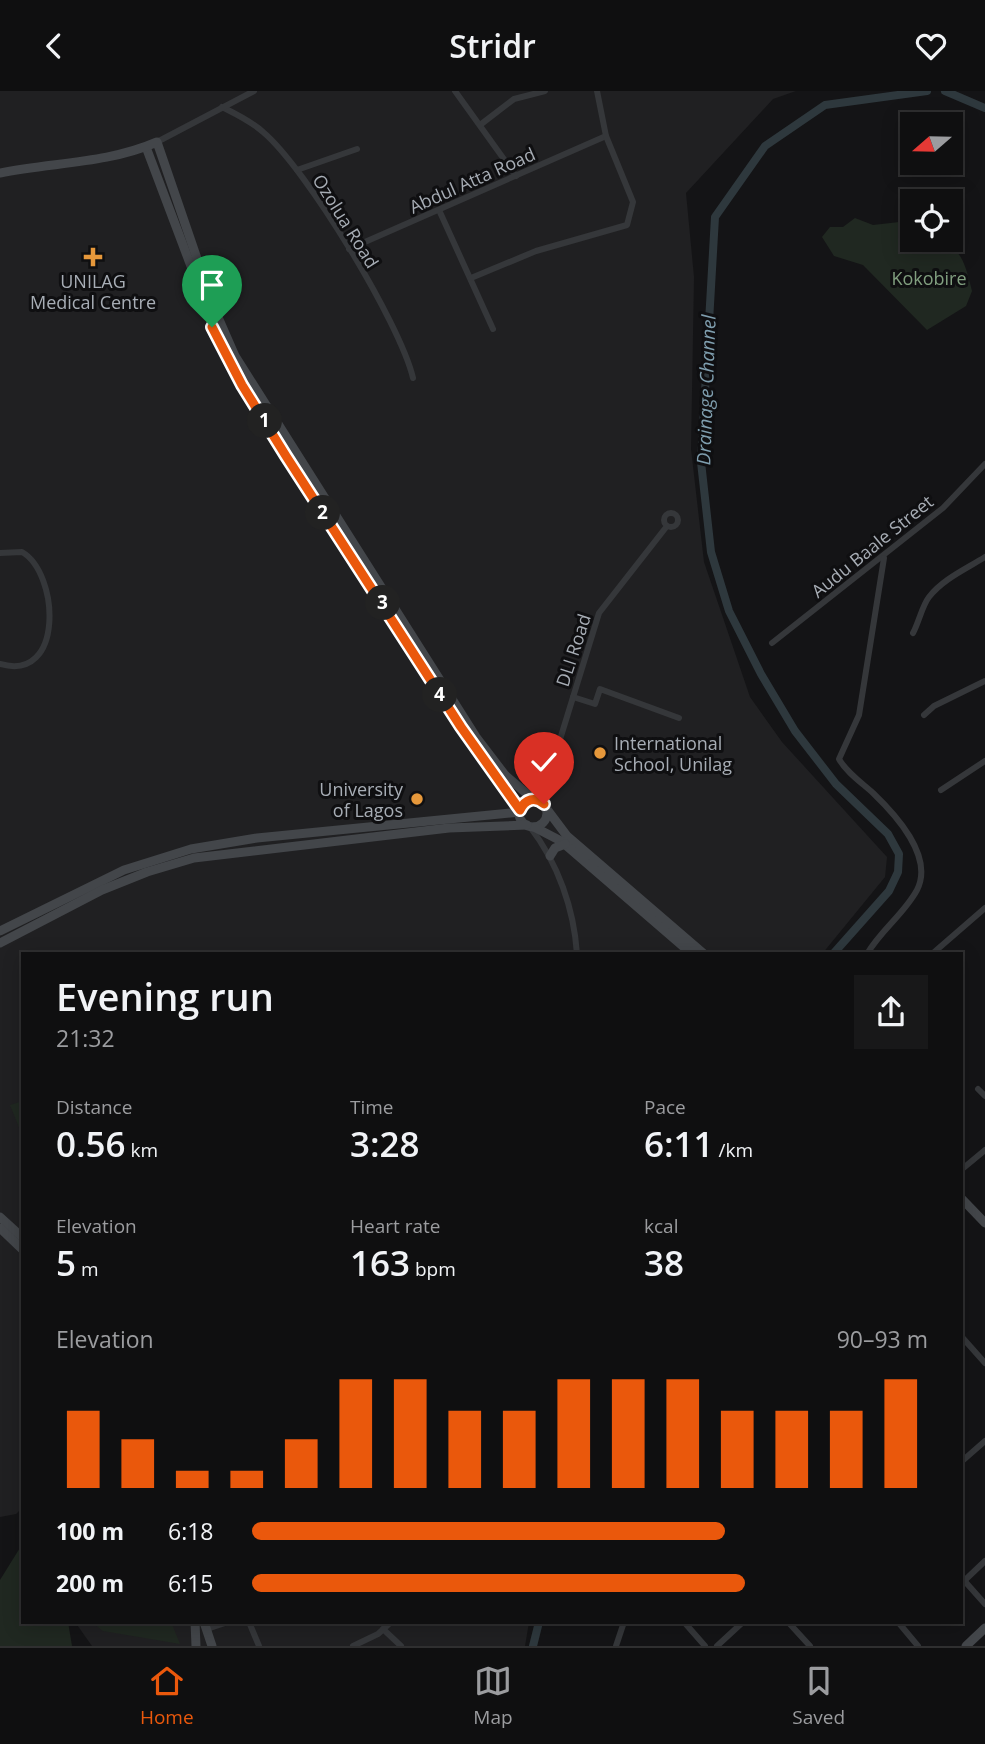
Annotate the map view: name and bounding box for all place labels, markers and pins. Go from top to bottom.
marker: UNILAG Medical Centre [83,247,103,267]
pin [182,255,242,327]
place label: UNILAG Medical Centre [30,269,156,314]
pin: 1 [247,403,282,439]
pin: 2 [306,495,340,531]
pin: 3 [366,585,400,621]
pin: 4 [422,677,458,713]
place label: International School, Unilag [614,731,732,776]
pin [514,732,574,804]
marker: International School, Unilag [592,745,608,761]
place label: University of Lagos [319,777,404,822]
marker: University of Lagos [409,791,425,807]

